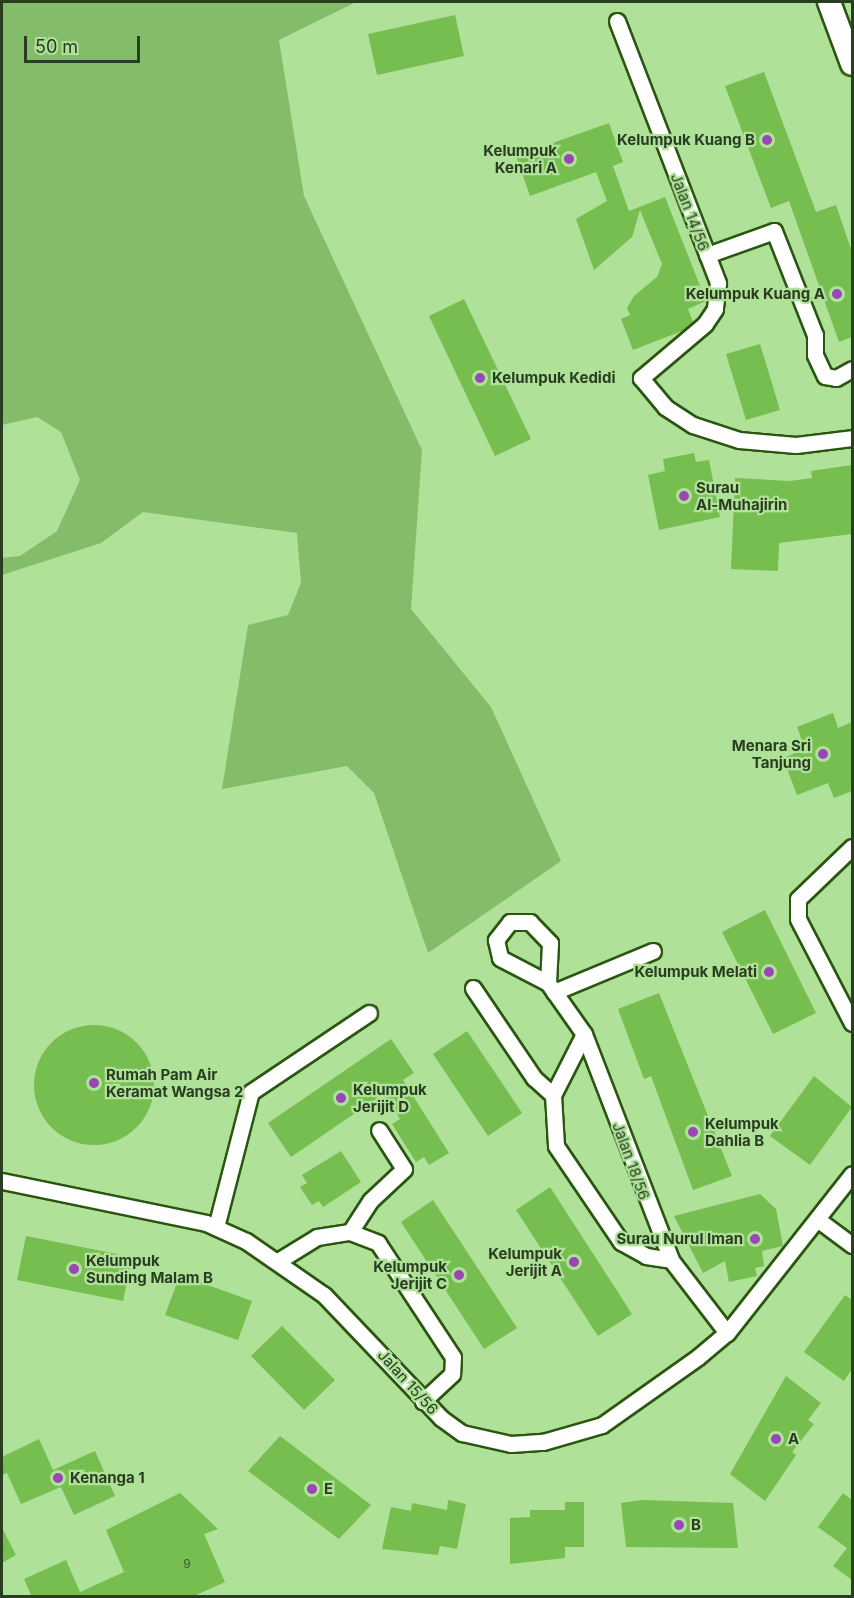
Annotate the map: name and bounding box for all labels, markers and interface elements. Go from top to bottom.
scale bar [27,24,142,62]
text: 50 m [35,36,78,57]
place label: Kelumpuk Kuang B [617,131,755,149]
marker: Kelumpuk Kuang B [760,133,774,147]
place label: Kelumpuk Kenari A [483,141,557,176]
marker: Kelumpuk Kenari A [562,152,576,166]
street label: Jalan 14/56 [667,171,713,253]
place label: Kelumpuk Kuang A [686,285,825,303]
marker: Kelumpuk Kuang A [830,287,844,301]
place label: Kelumpuk Kedidi [492,369,615,387]
marker: Kelumpuk Kedidi [473,371,487,385]
place label: Surau Al-Muhajirin [696,478,787,513]
marker: Surau Al-Muhajirin [677,489,691,503]
place label: Menara Sri Tanjung [732,736,811,771]
marker: Menara Sri Tanjung [816,747,830,761]
place label: Kelumpuk Melati [634,963,757,981]
marker: Kelumpuk Melati [762,965,776,979]
place label: Rumah Pam Air Keramat Wangsa 2 [106,1065,244,1100]
marker: Rumah Pam Air Keramat Wangsa 2 [87,1076,101,1090]
place label: Kelumpuk Jerijit D [353,1080,427,1115]
marker: Kelumpuk Jerijit D [334,1091,348,1105]
place label: Kelumpuk Dahlia B [705,1114,779,1149]
street label: Jalan 18/56 [609,1120,653,1202]
marker: Kelumpuk Dahlia B [686,1125,700,1139]
place label: Surau Nurul Iman [617,1230,743,1248]
marker: Surau Nurul Iman [748,1232,762,1246]
place label: Kelumpuk Jerijit A [488,1244,562,1279]
place label: Kelumpuk Sunding Malam B [86,1251,213,1286]
marker: Kelumpuk Jerijit A [567,1255,581,1269]
place label: Kelumpuk Jerijit C [373,1257,447,1292]
marker: Kelumpuk Sunding Malam B [67,1262,81,1276]
marker: Kelumpuk Jerijit C [452,1268,466,1282]
street label: Jalan 15/56 [374,1346,442,1418]
place label: A [788,1430,799,1448]
marker: A [769,1432,783,1446]
place label: Kenanga 1 [70,1469,145,1487]
marker: Kenanga 1 [51,1471,65,1485]
place label: E [324,1480,333,1498]
marker: E [305,1482,319,1496]
place label: B [691,1516,701,1534]
marker: B [672,1518,686,1532]
house number: 9 [183,1557,191,1571]

